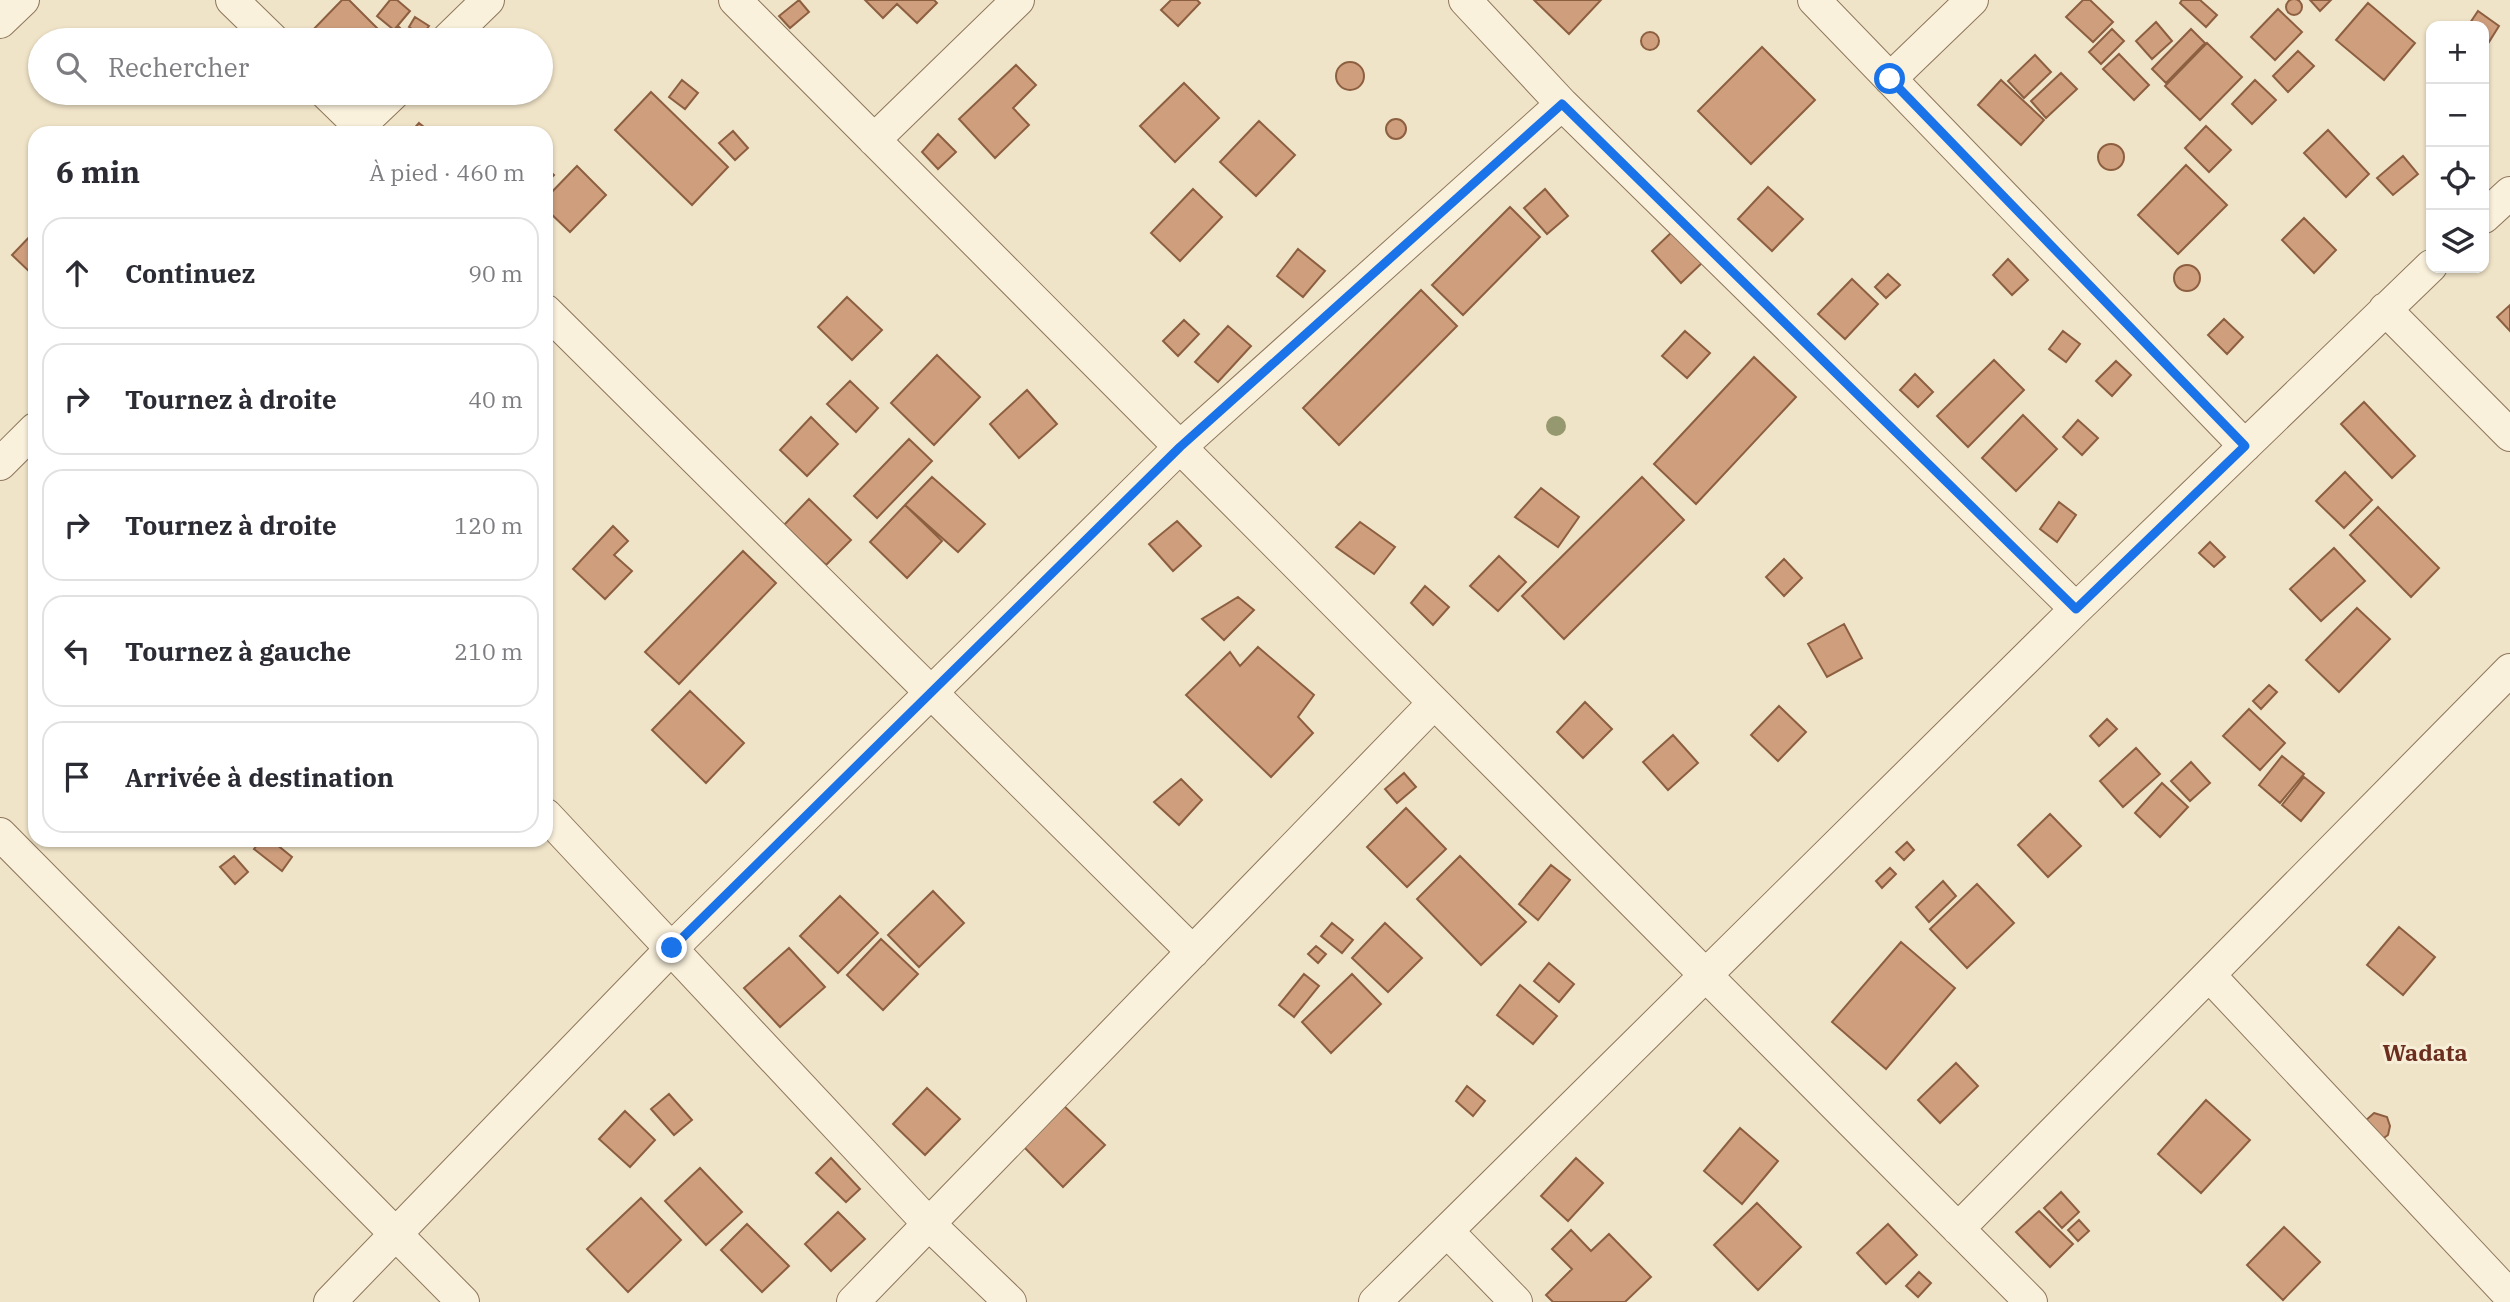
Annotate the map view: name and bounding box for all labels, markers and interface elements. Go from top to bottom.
map controls [2426,21,2489,273]
button: + [2426,21,2489,84]
search box [28,28,553,105]
icon: search [52,48,90,86]
text: Rechercher [108,50,249,84]
route start [1874,63,1905,94]
button: − [2426,84,2489,147]
button: locate [2426,147,2489,210]
text: 6 min [56,152,140,191]
text: À pied · 460 m [369,157,525,187]
button: layers [2426,210,2489,273]
icon: ahead [58,254,96,292]
text: Continuez [125,256,255,290]
text: 90 m [468,258,523,288]
icon: right [58,380,96,418]
text: Tournez à droite [125,382,337,416]
text: 40 m [468,384,523,414]
icon: right [58,506,96,544]
text: Tournez à droite [125,508,337,542]
text: 120 m [454,510,523,540]
icon: left [58,632,96,670]
text: Tournez à gauche [125,634,351,668]
text: 210 m [454,636,523,666]
icon: arrive [58,758,96,796]
text: Arrivée à destination [125,760,394,794]
route end [656,932,687,963]
district label: Wadata [2382,1037,2468,1067]

